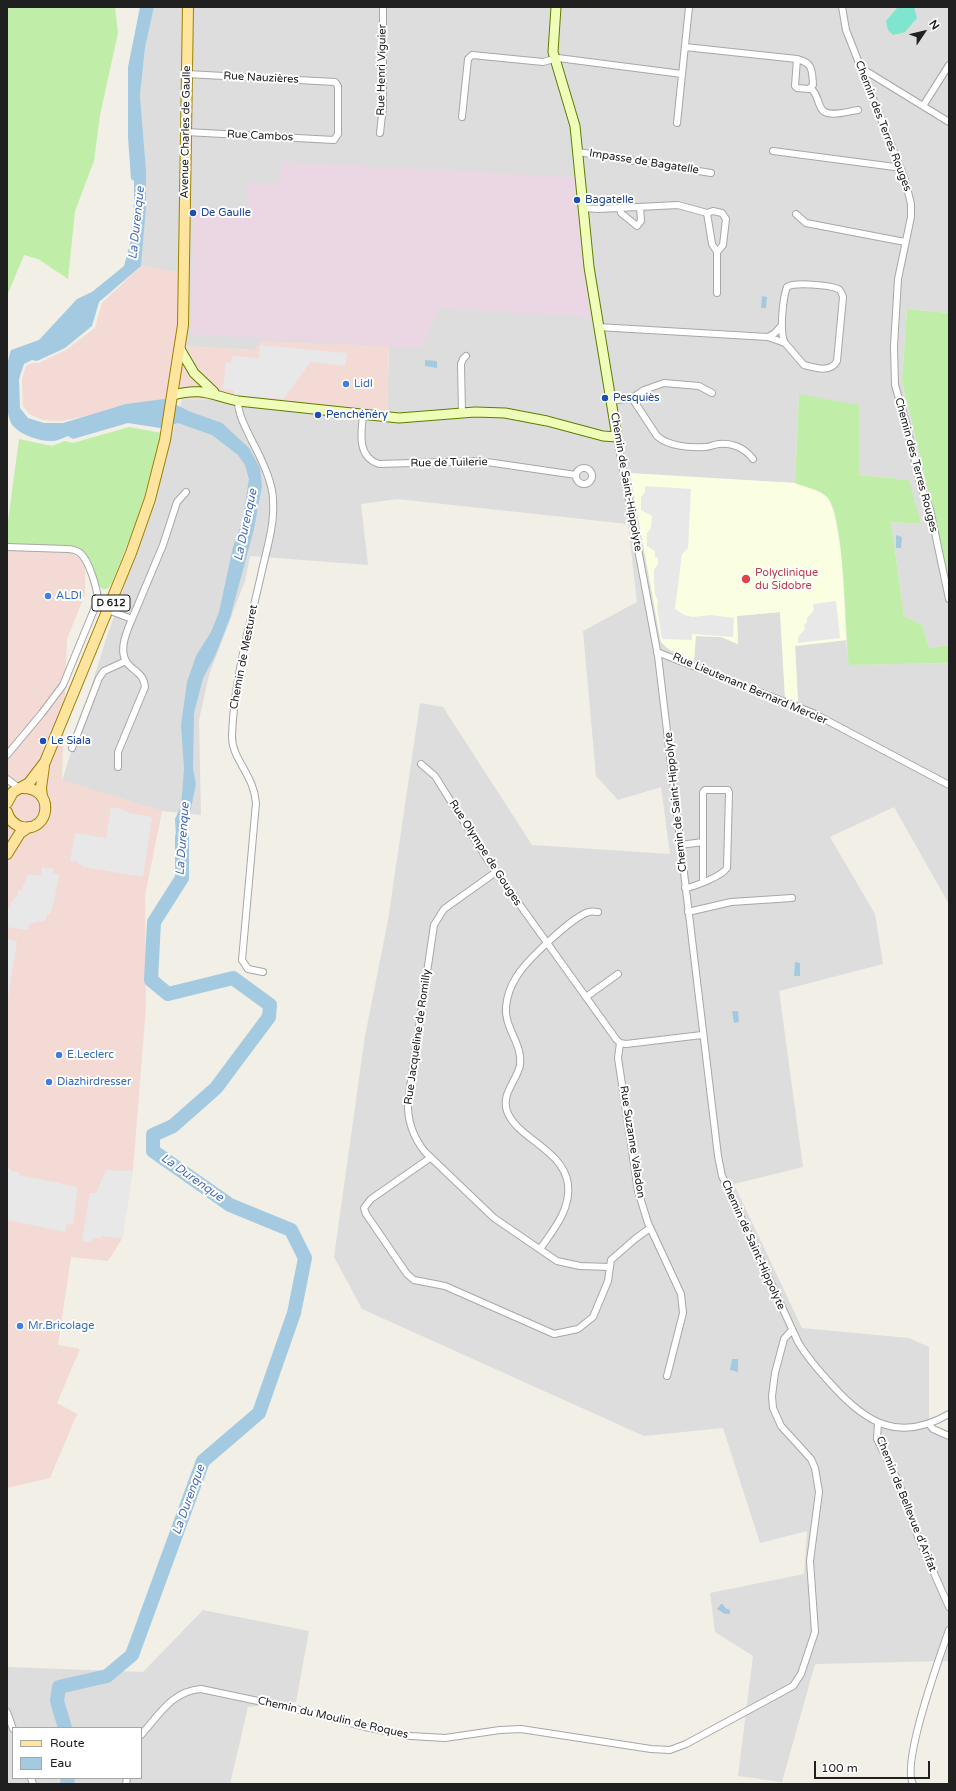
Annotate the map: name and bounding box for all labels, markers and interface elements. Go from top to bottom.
north arrow [904,12,944,52]
text: N [926,17,942,32]
street label: Rue Henri Viguier [375,24,389,116]
street label: Chemin des Terres Rouges [852,59,914,193]
street label: Avenue Charles de Gaulle [178,65,194,199]
street label: Rue Nauzières [223,69,299,87]
street label: Rue Cambos [226,128,294,144]
street label: Impasse de Bagatelle [588,147,700,177]
water label: La Durenque [126,186,148,260]
place label: Bagatelle [585,193,634,207]
marker: Bagatelle [572,195,582,205]
place label: De Gaulle [201,206,251,220]
marker: De Gaulle [188,208,198,218]
place label: Lidl [354,377,373,391]
marker: Lidl [341,379,351,389]
place label: Pesquiès [613,391,660,405]
marker: Pesquiès [600,393,610,403]
street label: Chemin des Terres Rouges [892,396,940,534]
place label: Penchénéry [326,408,388,422]
marker: Penchénéry [313,410,323,420]
street label: Chemin de Saint-Hippolyte [607,412,645,552]
street label: Rue de Tuilerie [410,456,488,470]
water label: La Durenque [231,488,261,562]
place label: Polyclinique du Sidobre [755,566,818,592]
marker: Polyclinique du Sidobre [740,573,752,585]
place label: ALDI [56,589,82,603]
marker: ALDI [43,591,53,601]
road number: D 612 [92,595,130,611]
street label: Chemin de Mesturet [227,604,261,710]
street label: Rue Lieutenant Bernard Mercier [671,650,829,728]
street label: Chemin de Saint-Hippolyte [662,731,690,873]
place label: Le Siala [51,734,91,748]
marker: Le Siala [38,736,48,746]
street label: Rue Olympe de Gouges [446,798,524,908]
water label: La Durenque [173,802,193,876]
street label: Rue Jacqueline de Romilly [402,968,434,1106]
place label: E.Leclerc [67,1048,114,1062]
marker: E.Leclerc [54,1050,64,1060]
place label: Diazhirdresser [57,1075,131,1089]
marker: Diazhirdresser [44,1077,54,1087]
street label: Rue Suzanne Valadon [617,1085,647,1199]
water label: La Durenque [158,1151,226,1205]
street label: Chemin de Saint-Hippolyte [718,1178,788,1312]
place label: Mr.Bricolage [28,1319,94,1333]
marker: Mr.Bricolage [15,1321,25,1331]
street label: Chemin de Bellevue d'Arifat [873,1434,939,1574]
water label: La Durenque [170,1463,208,1537]
street label: Chemin du Moulin de Roques [256,1694,410,1742]
legend [12,1727,142,1779]
text: Route [50,1736,84,1750]
scale bar [816,1753,932,1779]
text: Eau [50,1756,72,1770]
text: 100 m [821,1761,858,1775]

